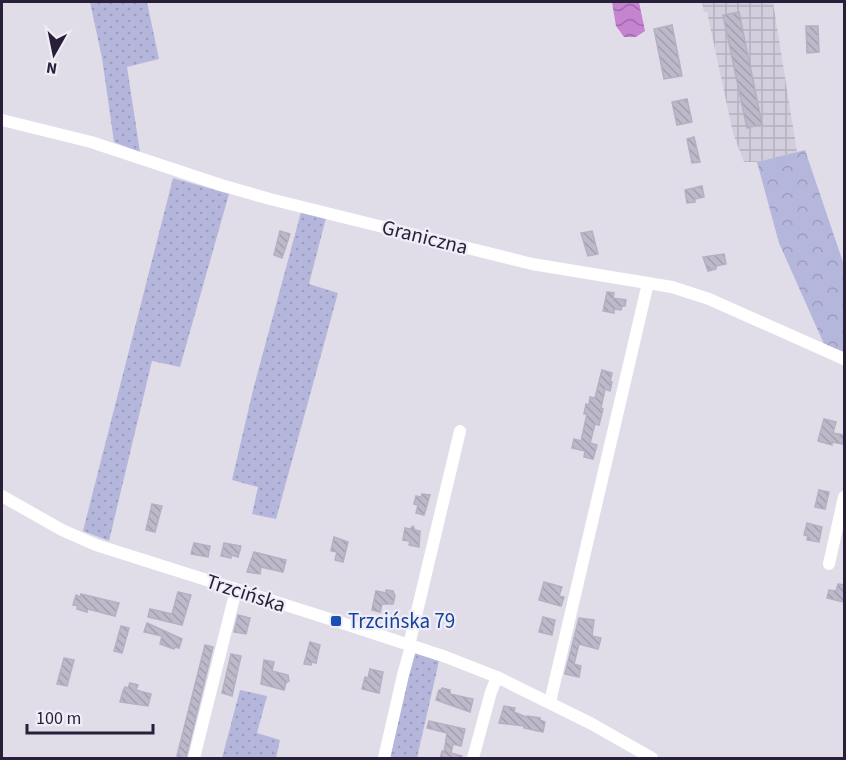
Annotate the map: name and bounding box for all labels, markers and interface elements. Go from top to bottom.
north arrow [24,24,84,84]
text: N [45,56,59,80]
street label: Graniczna [379,212,471,262]
street label: Trzcińska [202,566,290,620]
place label: Trzcińska 79 [348,606,455,636]
marker: Trzcińska 79 [329,614,343,628]
scale bar [27,697,153,735]
text: 100 m [36,706,81,731]

